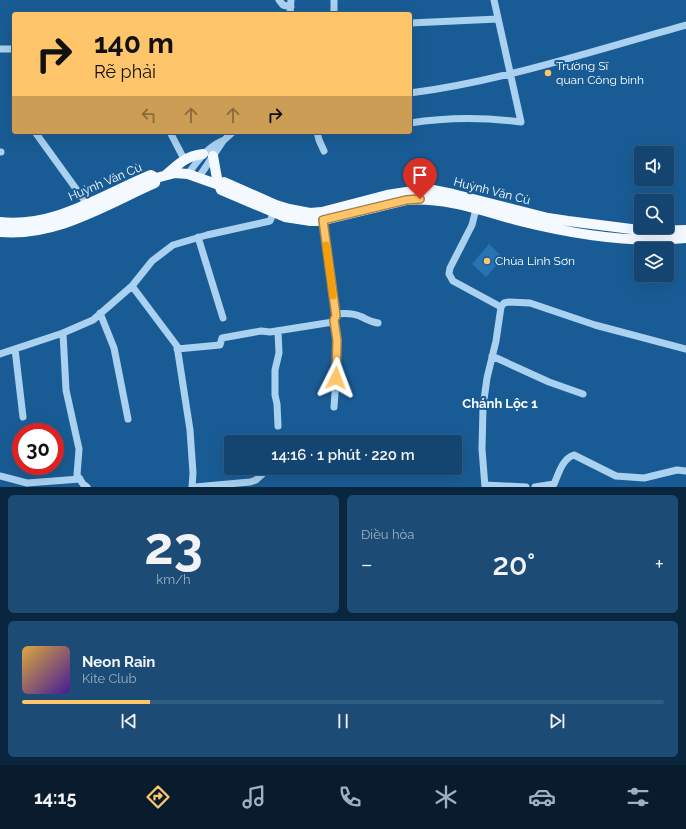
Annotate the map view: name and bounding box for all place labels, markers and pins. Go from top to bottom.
place label: Trường Sĩ quan Công binh [556,59,644,87]
marker: Trường Sĩ quan Công binh [543,68,553,78]
pin [403,158,437,199]
place label: Chùa Linh Sơn [495,254,575,268]
marker: Chùa Linh Sơn [482,256,492,266]

